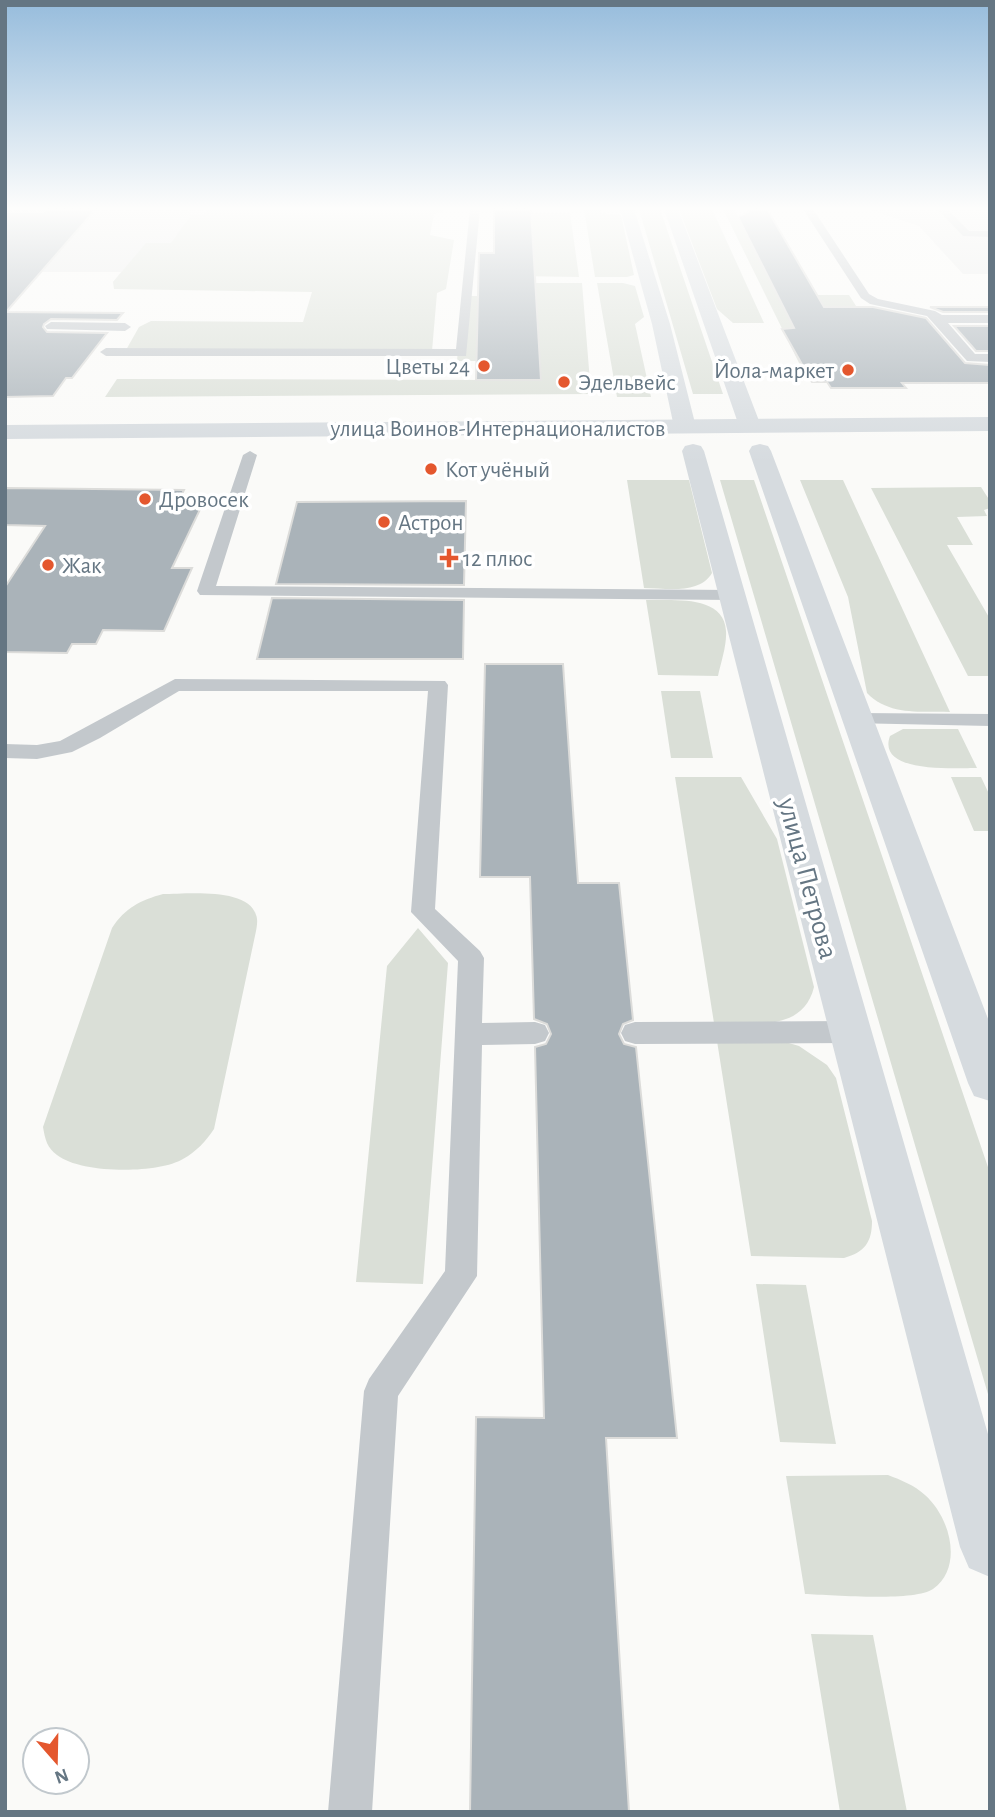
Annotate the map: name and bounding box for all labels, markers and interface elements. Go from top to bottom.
place label: Цветы 24 [385,356,470,379]
marker: Цветы 24 [476,358,492,374]
place label: Йола-маркет [714,359,835,383]
marker: Йола-маркет [840,362,856,378]
place label: Эдельвейс [578,372,676,395]
marker: Эдельвейс [556,374,572,390]
street label: улица Воинов-Интернационалистов [330,418,665,441]
place label: Кот учёный [445,459,550,482]
marker: Кот учёный [423,461,439,477]
place label: Дровосек [159,489,249,512]
marker: Дровосек [137,491,153,507]
place label: Астрон [398,512,464,535]
marker: Астрон [376,514,392,530]
place label: 12 плюс [463,548,532,571]
marker: 12 плюс [441,550,457,566]
place label: Жак [62,555,102,578]
marker: Жак [40,557,56,573]
street label: улица Петрова [772,794,842,962]
north arrow [21,1726,91,1796]
text: N [52,1764,71,1787]

